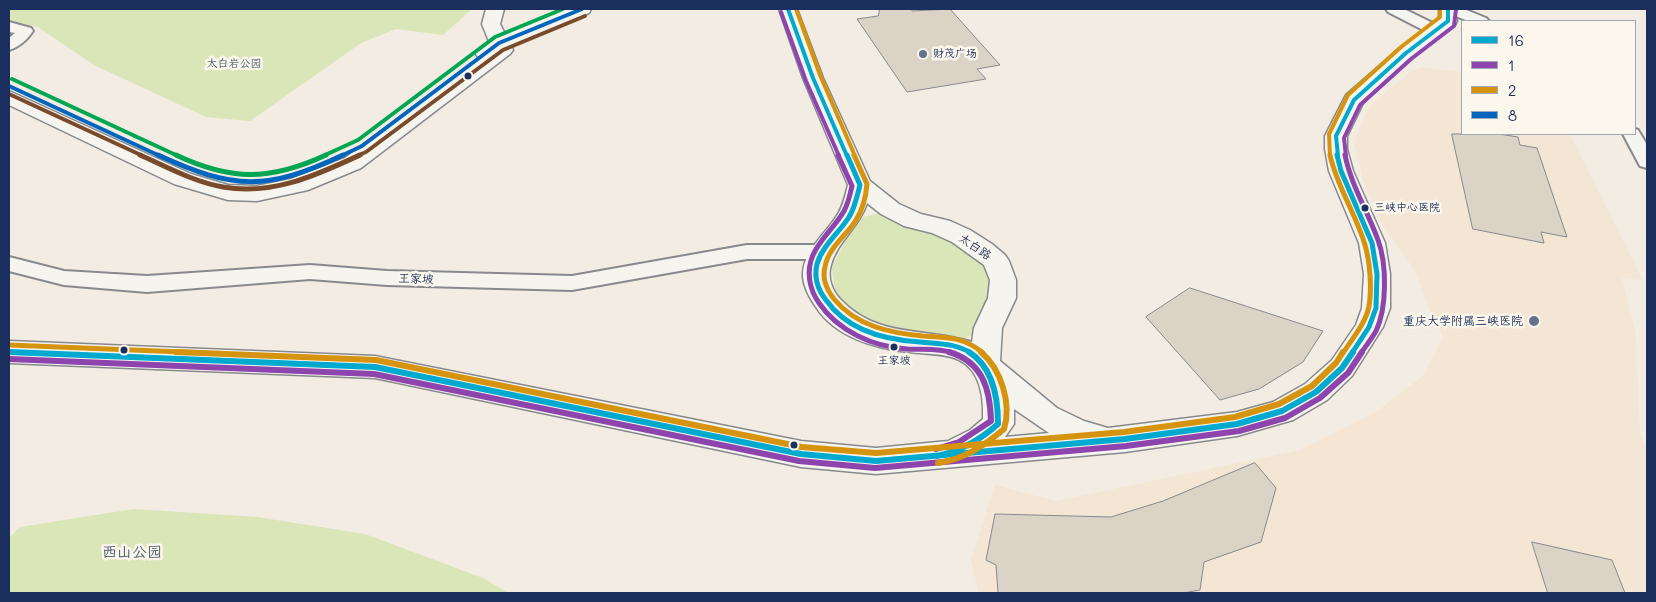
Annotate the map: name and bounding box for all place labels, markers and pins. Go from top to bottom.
place label: 财茂广场 [933,47,977,61]
marker: 财茂广场 [917,48,929,60]
unlabelled marker [463,71,473,81]
place label: 三峡中心医院 [1374,201,1440,215]
marker: 三峡中心医院 [1360,203,1370,213]
place label: 重庆大学附属三峡医院 [1403,314,1523,328]
marker: 重庆大学附属三峡医院 [1527,314,1541,328]
marker: 王家坡 [889,342,899,352]
unlabelled marker [119,345,129,355]
place label: 王家坡 [878,354,910,368]
unlabelled marker [789,440,799,450]

